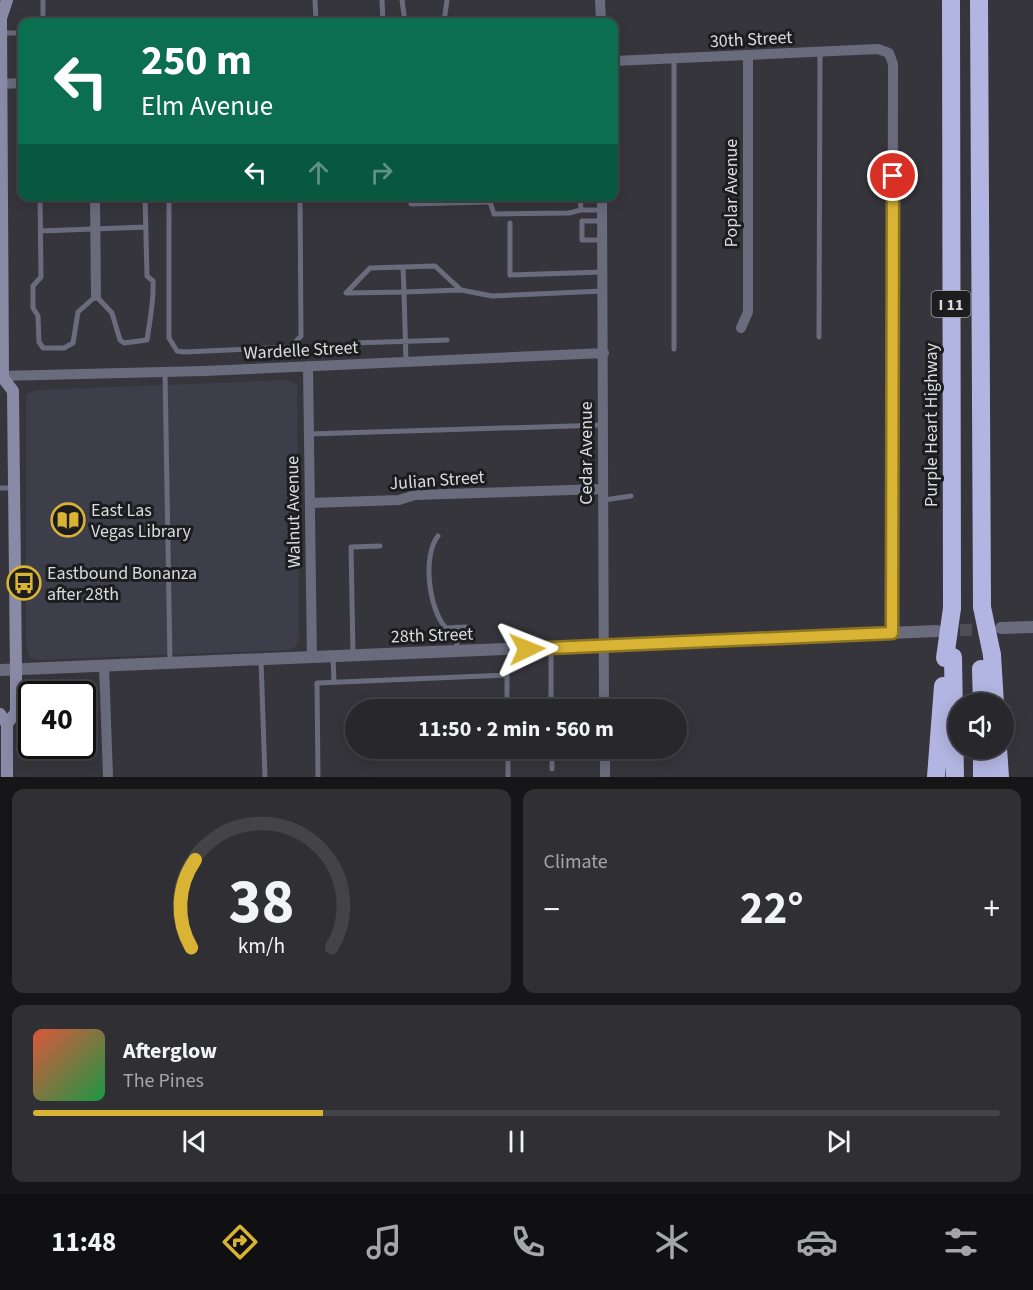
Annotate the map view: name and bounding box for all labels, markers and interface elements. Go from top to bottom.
street label: 30th Street [709,25,793,54]
text: 250 m [141,31,252,91]
icon: left [42,42,120,120]
text: Elm Avenue [141,87,273,126]
street label: Poplar Avenue [719,139,744,247]
pin [867,150,918,201]
icon: left [239,156,272,189]
icon: ahead [302,156,335,189]
icon: right [365,156,398,189]
icon: arrive [876,159,909,192]
road number: I 11 [932,291,970,317]
street label: Wardelle Street [243,335,359,366]
street label: Purple Heart Highway [919,342,944,507]
street label: Cedar Avenue [574,401,599,505]
street label: Walnut Avenue [280,456,307,568]
street label: Julian Street [389,465,485,496]
place label: East Las Vegas Library [91,498,191,544]
library icon: East Las Vegas Library [50,502,86,538]
place label: Eastbound Bonanza after 28th [47,561,197,607]
bus stop icon: Eastbound Bonanza after 28th [6,565,42,601]
position arrow [495,617,559,681]
street label: 28th Street [390,622,474,649]
speed limit sign: 40 [18,681,96,759]
map controls [948,693,1014,759]
button: sound [948,693,1014,759]
text: 11:50 · 2 min · 560 m [418,713,614,745]
text: Climate [544,848,608,876]
text: 38 [228,858,294,947]
text: 22° [740,877,804,941]
text: − [544,886,560,933]
text: + [984,886,1000,933]
text: km/h [237,931,285,962]
text: Afterglow [123,1035,217,1067]
text: The Pines [123,1067,204,1095]
icon: previous [178,1125,211,1158]
icon: pause [500,1125,533,1158]
icon: next [822,1125,855,1158]
icon: directions [219,1221,261,1263]
icon: music [363,1221,405,1263]
icon: phone [507,1221,549,1263]
icon: climate [651,1221,693,1263]
icon: car [796,1221,838,1263]
icon: filters [940,1221,982,1263]
text: 11:48 [51,1223,116,1262]

